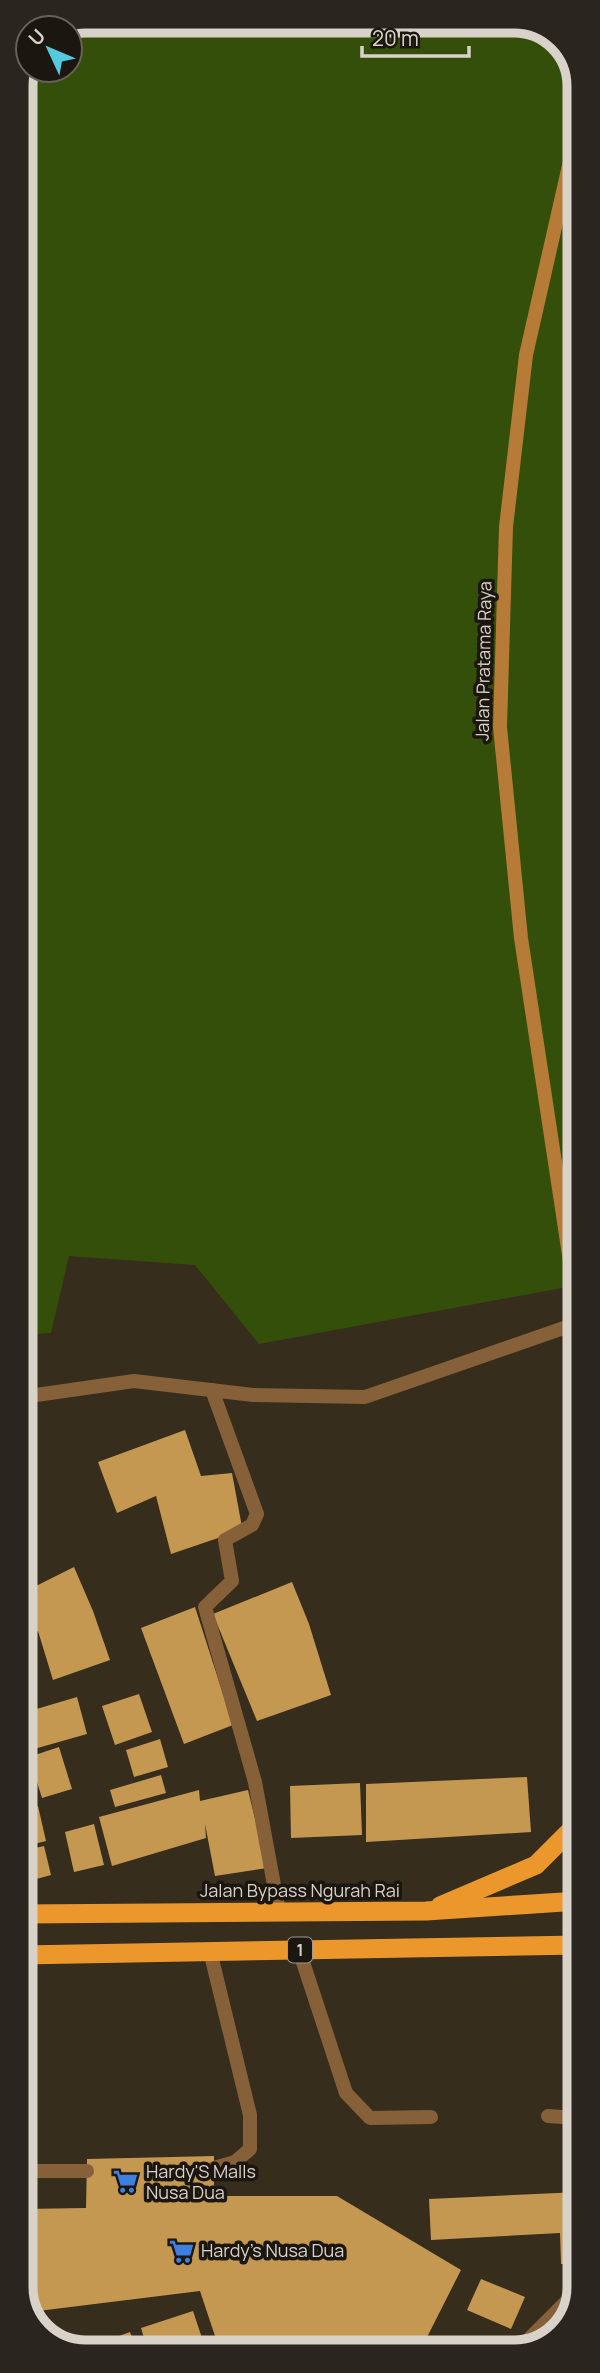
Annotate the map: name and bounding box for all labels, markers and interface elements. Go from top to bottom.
north arrow [14,14,84,84]
scale bar [362,14,469,58]
text: U [23,23,51,51]
text: 20 m [372,24,419,52]
street label: Jalan Pratama Raya [470,581,496,741]
street label: Jalan Bypass Ngurah Rai [200,1878,400,1902]
road number: 1 [288,1938,312,1962]
place label: Hardy'S Malls Nusa Dua [146,2159,256,2204]
supermarket icon: Hardy'S Malls Nusa Dua [112,2168,140,2196]
supermarket icon: Hardy's Nusa Dua [167,2237,195,2265]
place label: Hardy's Nusa Dua [201,2238,344,2262]

